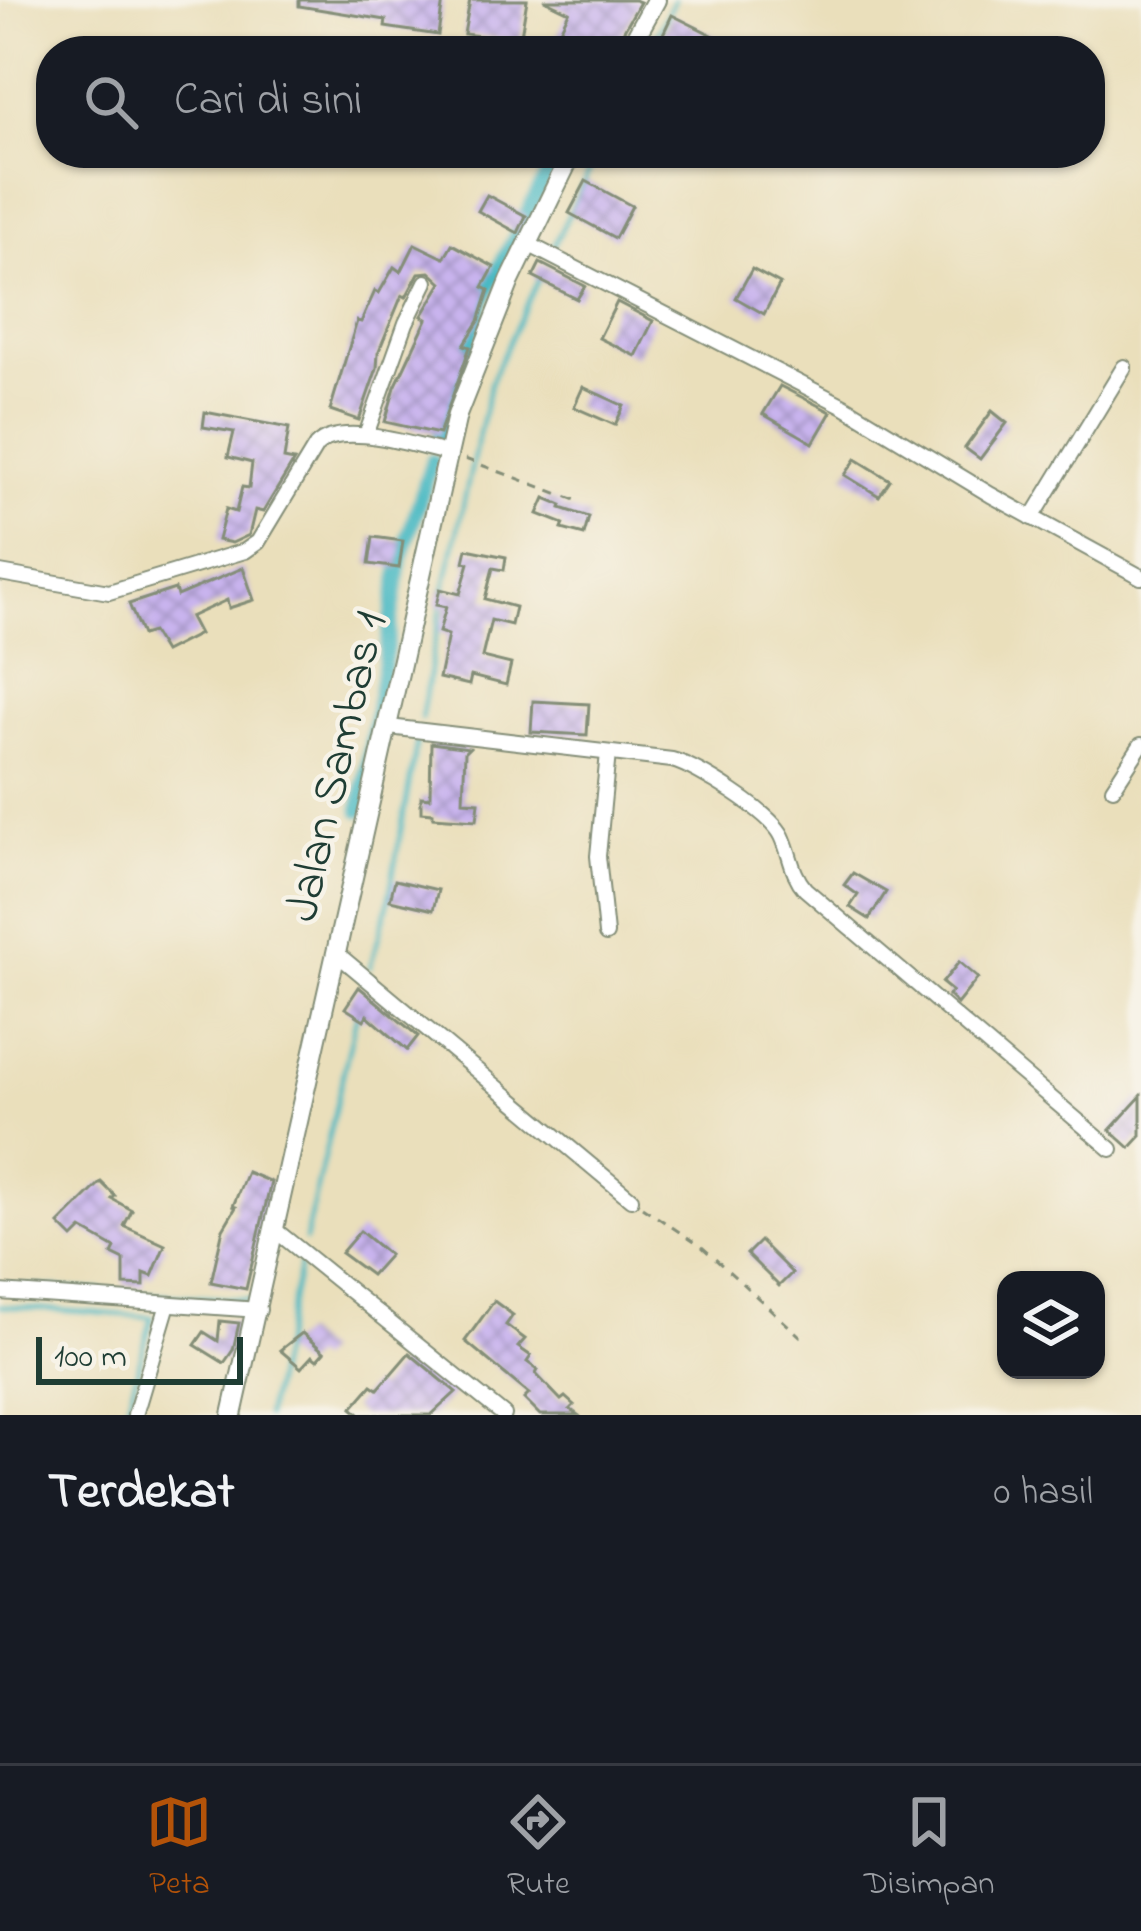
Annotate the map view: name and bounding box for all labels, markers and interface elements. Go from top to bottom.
search box [36,36,1105,168]
icon: search [78,69,144,135]
text: Cari di sini [174,69,362,135]
street label: Jalan Sambas 1 [268,605,408,929]
map controls [997,1271,1105,1379]
button: layers [997,1271,1105,1379]
scale bar [36,1331,243,1384]
text: 100 m [54,1334,127,1382]
text: Terdekat [48,1456,234,1531]
text: 0 hasil [993,1465,1093,1522]
tab: Peta [146,1789,212,1909]
tab: Rute [505,1789,571,1909]
tab: Disimpan [864,1789,995,1909]

